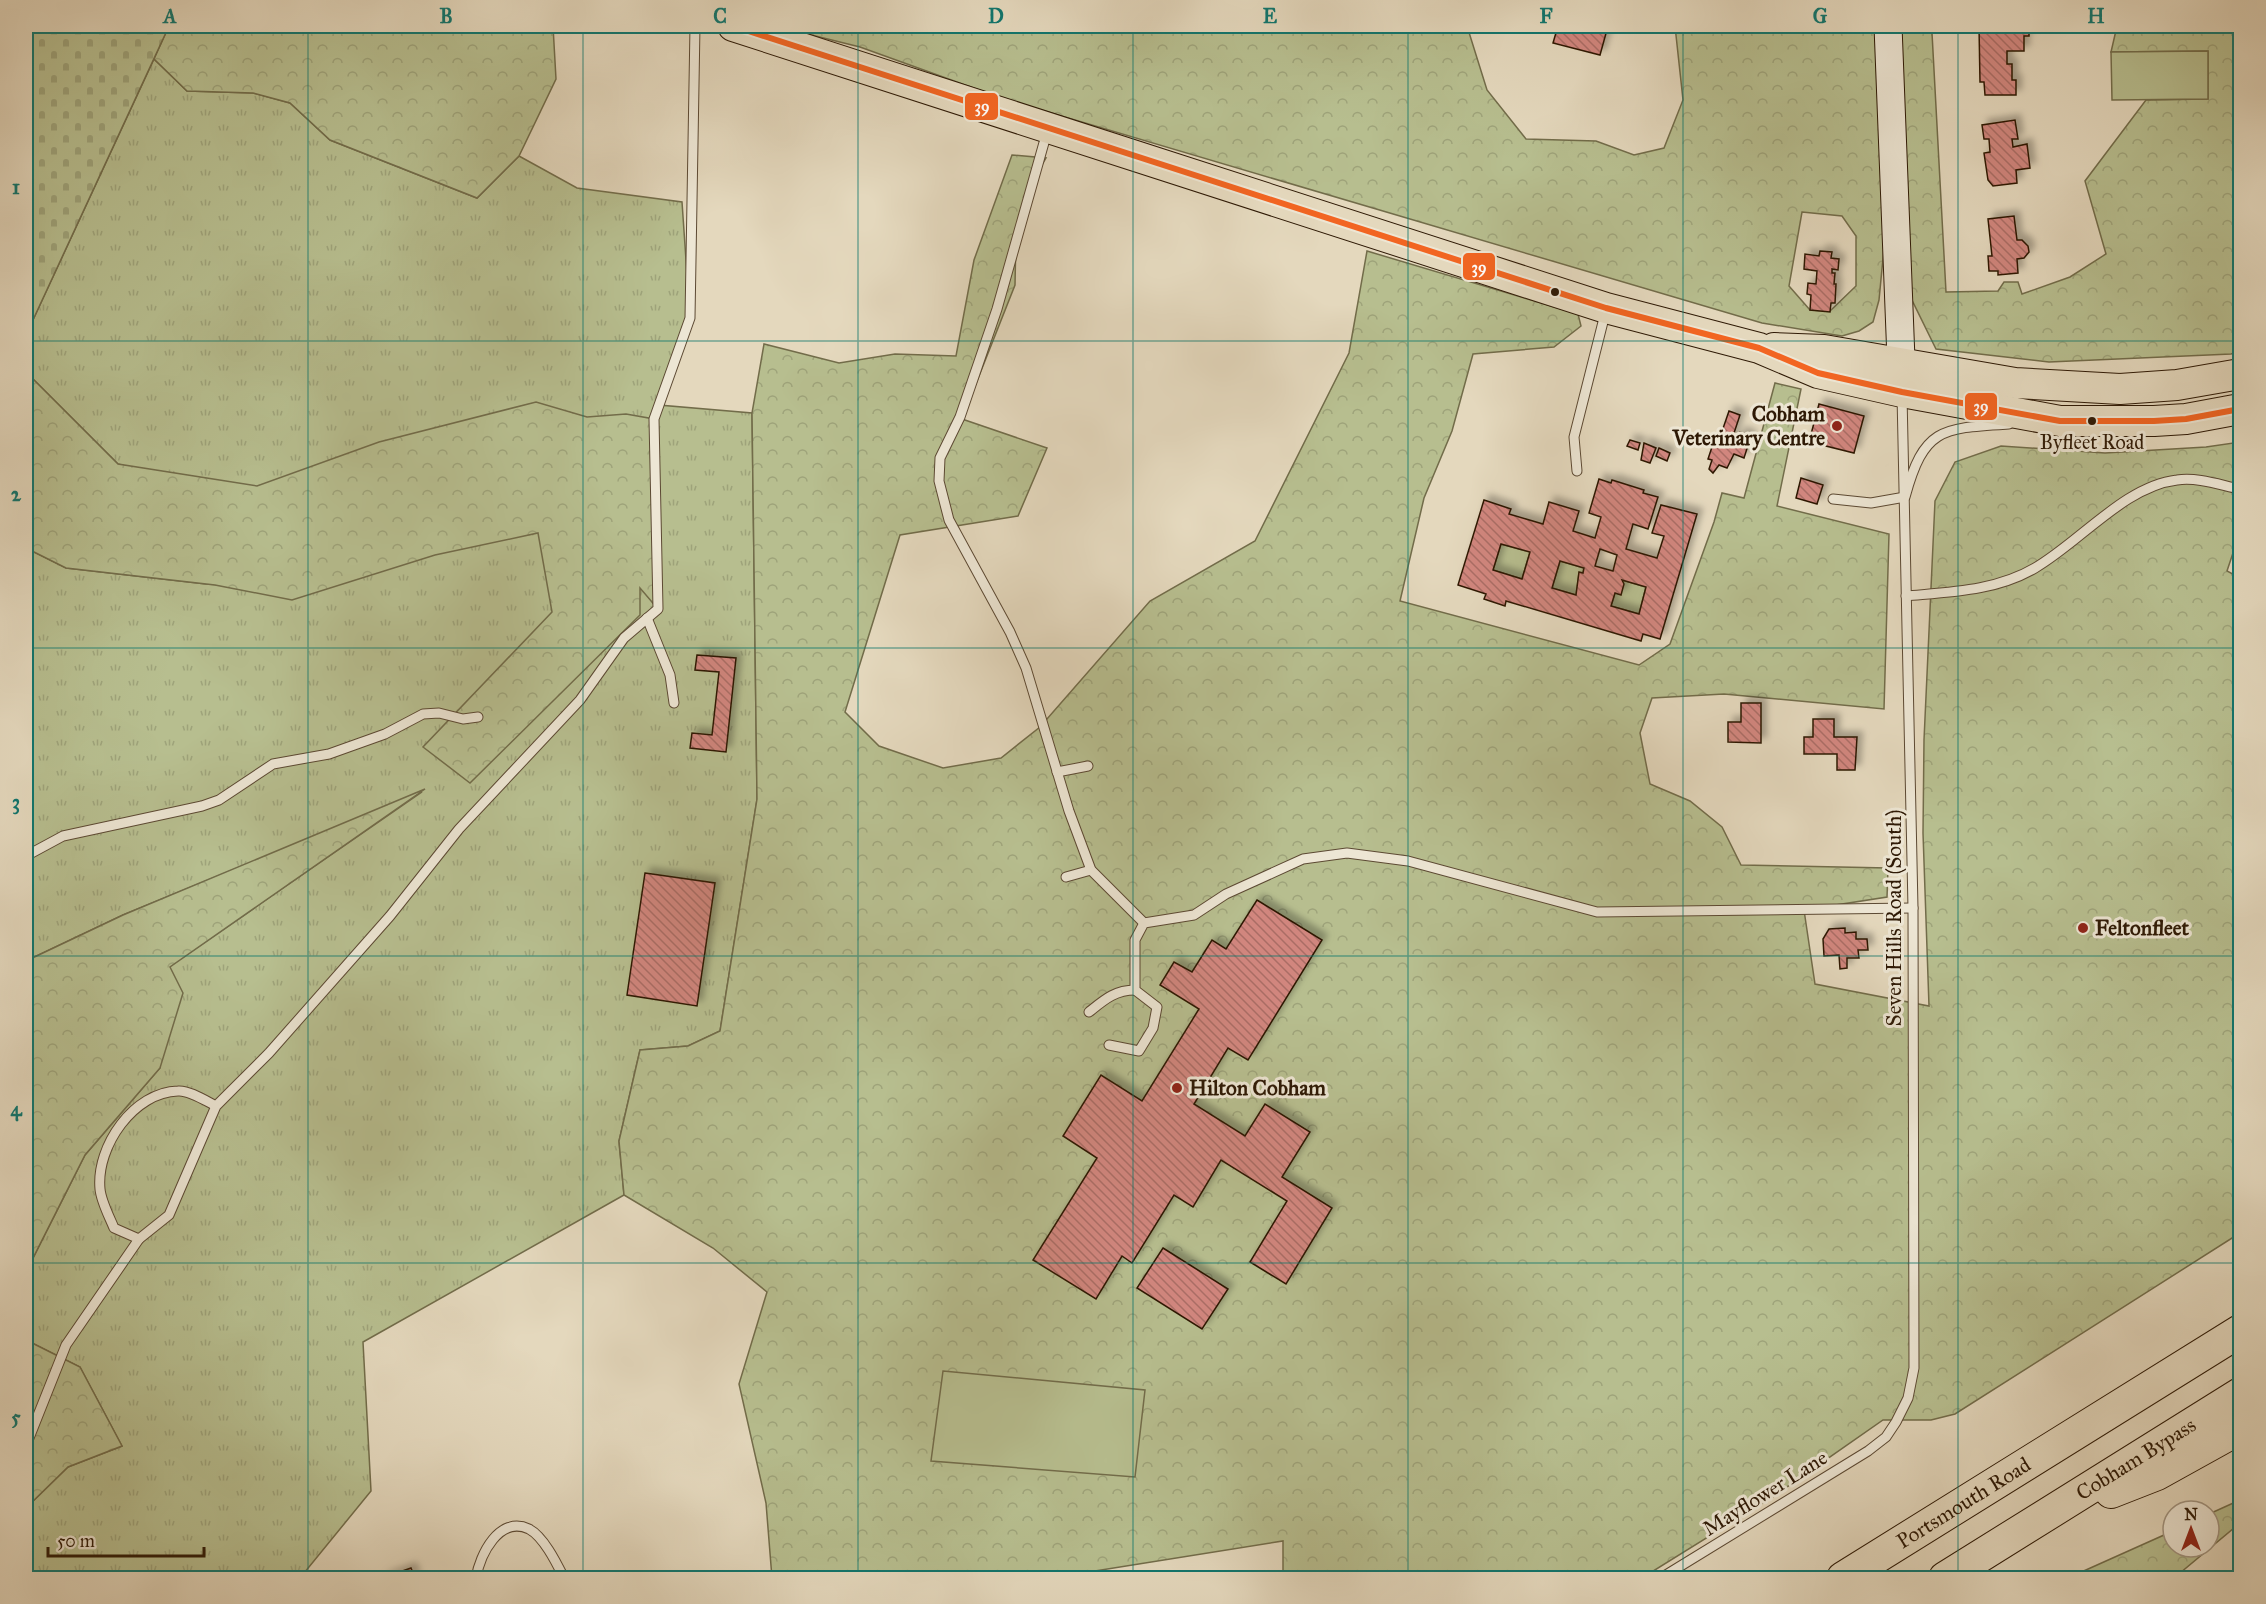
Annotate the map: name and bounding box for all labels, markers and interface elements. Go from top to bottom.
text: A [161,4,177,28]
text: B [439,4,453,28]
text: C [713,4,727,28]
text: D [988,4,1004,28]
text: E [1263,4,1278,28]
text: F [1539,4,1553,28]
text: G [1813,4,1828,28]
text: H [2087,4,2105,28]
line badge: 39 [964,92,999,121]
text: 39 [975,97,990,117]
text: 1 [12,175,20,199]
line badge: 39 [1462,252,1496,281]
text: 39 [1472,258,1487,278]
unlabelled marker [1549,286,1561,298]
line badge: 39 [1964,392,1998,421]
text: 39 [1974,397,1989,417]
place label: Cobham Veterinary Centre [1672,401,1825,451]
marker: Byfleet Road [2086,415,2098,427]
marker: Cobham Veterinary Centre [1830,419,1844,433]
place label: Byfleet Road [2040,430,2144,454]
text: 2 [11,482,22,506]
text: 3 [12,790,20,815]
street label: Seven Hills Road (South) [1881,810,1907,1026]
place label: Feltonfleet [2095,915,2190,941]
marker: Feltonfleet [2076,921,2090,935]
place label: Hilton Cobham [1189,1075,1326,1101]
marker: Hilton Cobham [1170,1081,1184,1095]
text: 4 [10,1097,22,1122]
text: 5 [11,1405,21,1429]
street label: Cobham Bypass [2071,1412,2201,1506]
street label: Mayflower Lane [1698,1444,1832,1542]
street label: Portsmouth Road [1892,1451,2036,1554]
north arrow [2161,1499,2221,1559]
text: N [2184,1505,2198,1524]
scale bar [48,1520,204,1558]
text: 50 m [57,1530,95,1552]

